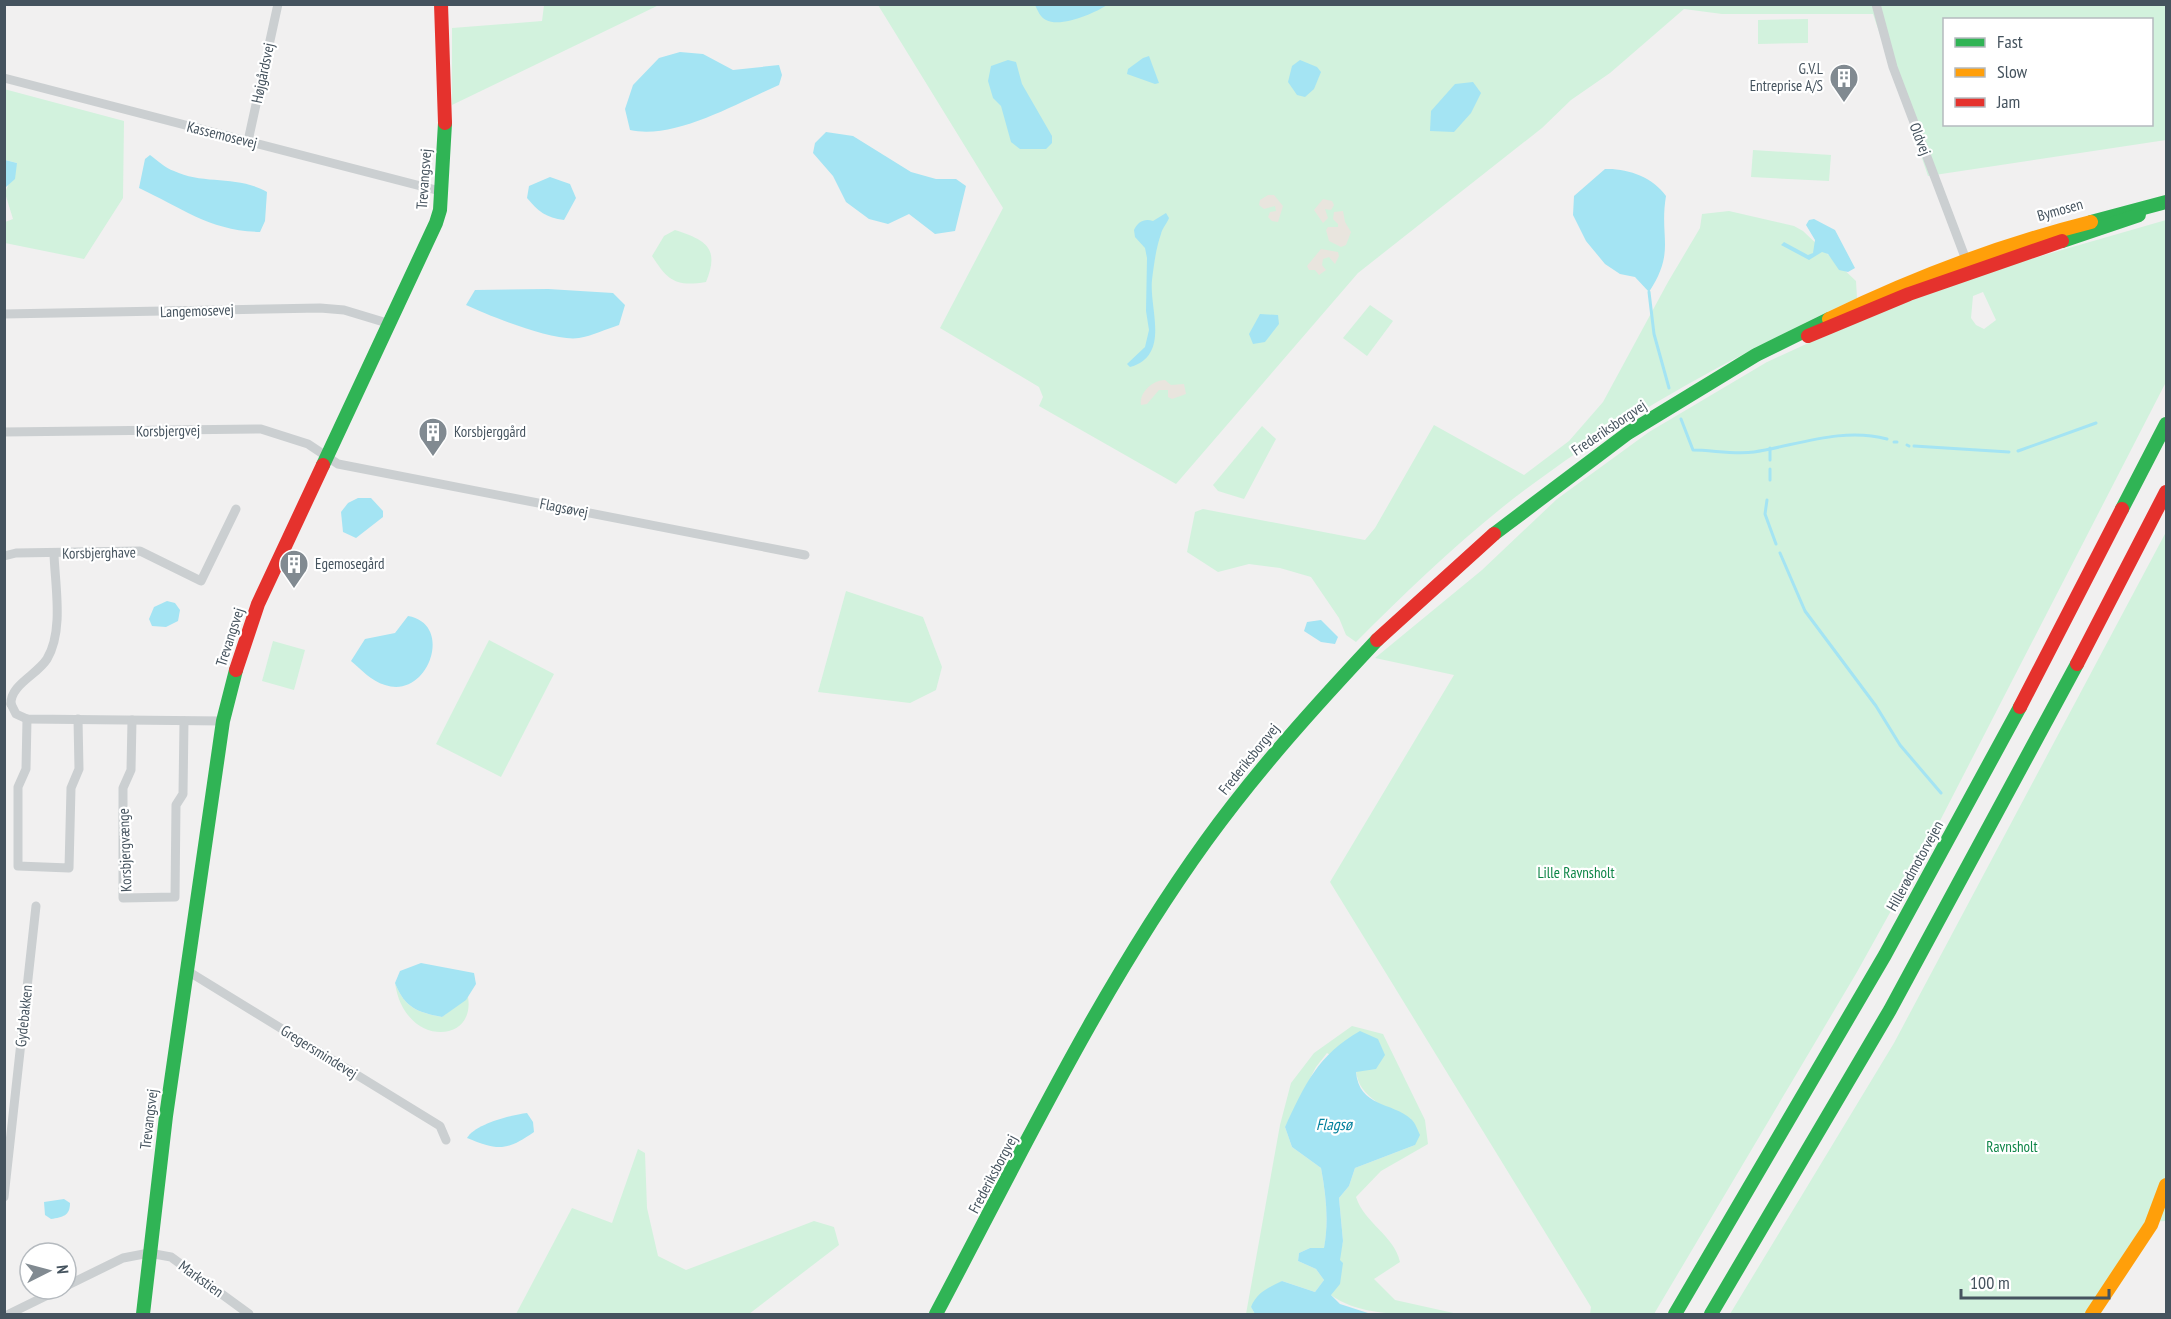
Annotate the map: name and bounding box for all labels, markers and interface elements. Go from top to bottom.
legend [1943,18,2153,126]
text: Fast [1997,30,2023,53]
street label: Højgårdsvej [247,41,278,105]
place label: G.V.L Entreprise A/S [1750,59,1824,95]
text: Slow [1997,60,2028,83]
building icon: G.V.L Entreprise A/S [1828,62,1860,104]
text: Jam [1996,90,2020,113]
street label: Kassemosevej [185,117,259,152]
street label: Oldvej [1906,120,1935,158]
street label: Trevangsvej [412,148,435,210]
street label: Bymosen [2035,194,2085,225]
street label: Langemosevej [160,300,234,321]
street label: Frederiksborgvej [1568,396,1650,460]
building icon: Korsbjerggård [417,416,449,458]
street label: Korsbjergvej [136,420,200,441]
place label: Korsbjerggård [454,422,526,441]
street label: Flagsøvej [538,494,590,521]
street label: Korsbjerghave [62,542,136,563]
building icon: Egemosegård [278,548,310,590]
place label: Egemosegård [315,554,385,573]
street label: Trevangsvej [211,605,248,669]
street label: Frederiksborgvej [1214,719,1283,798]
street label: Korsbjergvænge [114,808,135,892]
street label: Hillerødmotorvejen [1882,817,1947,914]
park label: Lille Ravnsholt [1537,863,1615,882]
street label: Gydebakken [11,984,36,1048]
street label: Gregersmindevej [277,1021,361,1083]
street label: Trevangsvej [135,1088,162,1150]
water label: Flagsø [1316,1114,1354,1134]
street label: Frederiksborgvej [964,1131,1021,1216]
park label: Ravnsholt [1986,1137,2038,1156]
north arrow [18,1241,78,1301]
street label: Markstien [175,1256,227,1301]
scale bar [1961,1262,2110,1300]
text: N [53,1264,73,1275]
text: 100 m [1970,1271,2010,1294]

